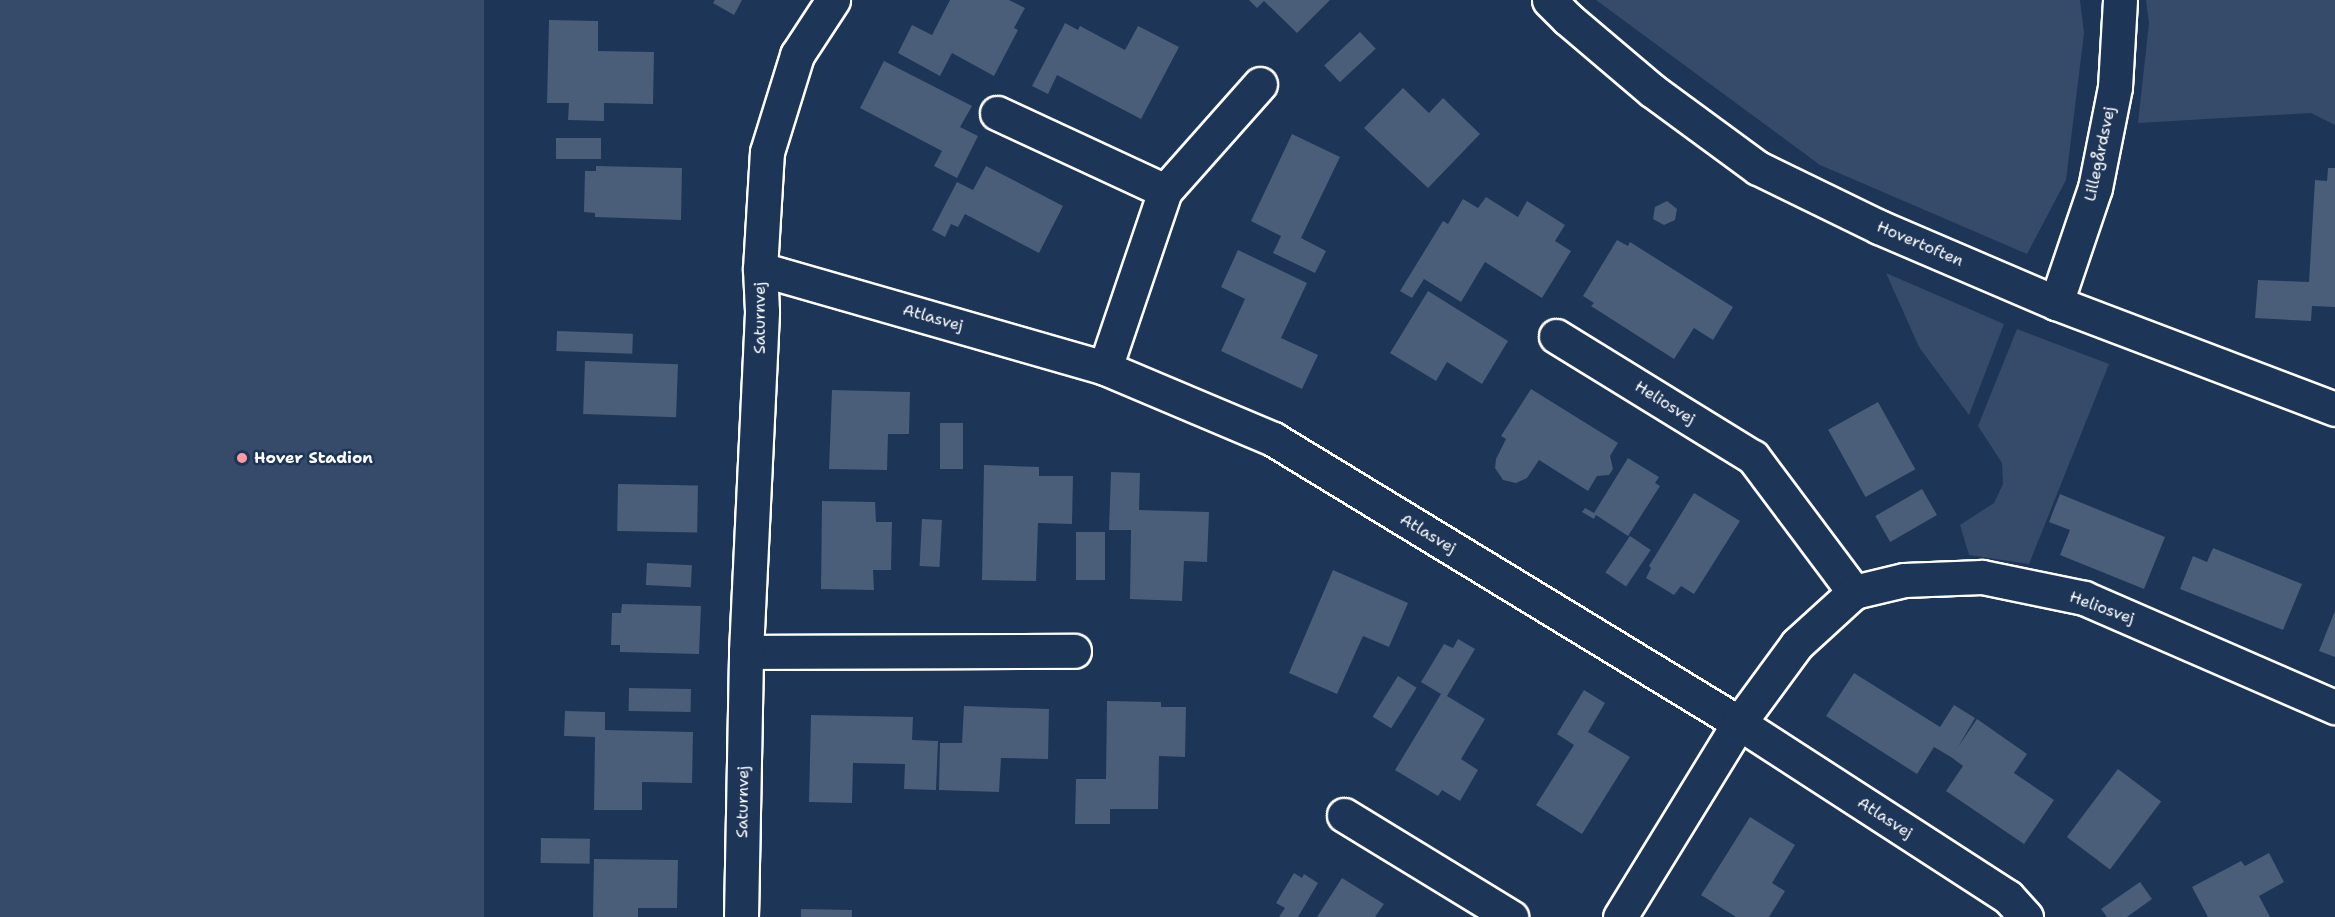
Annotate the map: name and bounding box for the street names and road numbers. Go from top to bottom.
street label: Lillegårdsvej [2081,105,2119,203]
street label: Hovertoften [1874,217,1966,271]
street label: Saturnvej [750,282,770,354]
street label: Atlasvej [901,300,965,336]
street label: Heliosvej [1631,377,1699,429]
street label: Atlasvej [1396,510,1460,558]
street label: Heliosvej [2067,587,2137,629]
street label: Saturnvej [733,766,753,838]
street label: Atlasvej [1854,793,1916,843]

